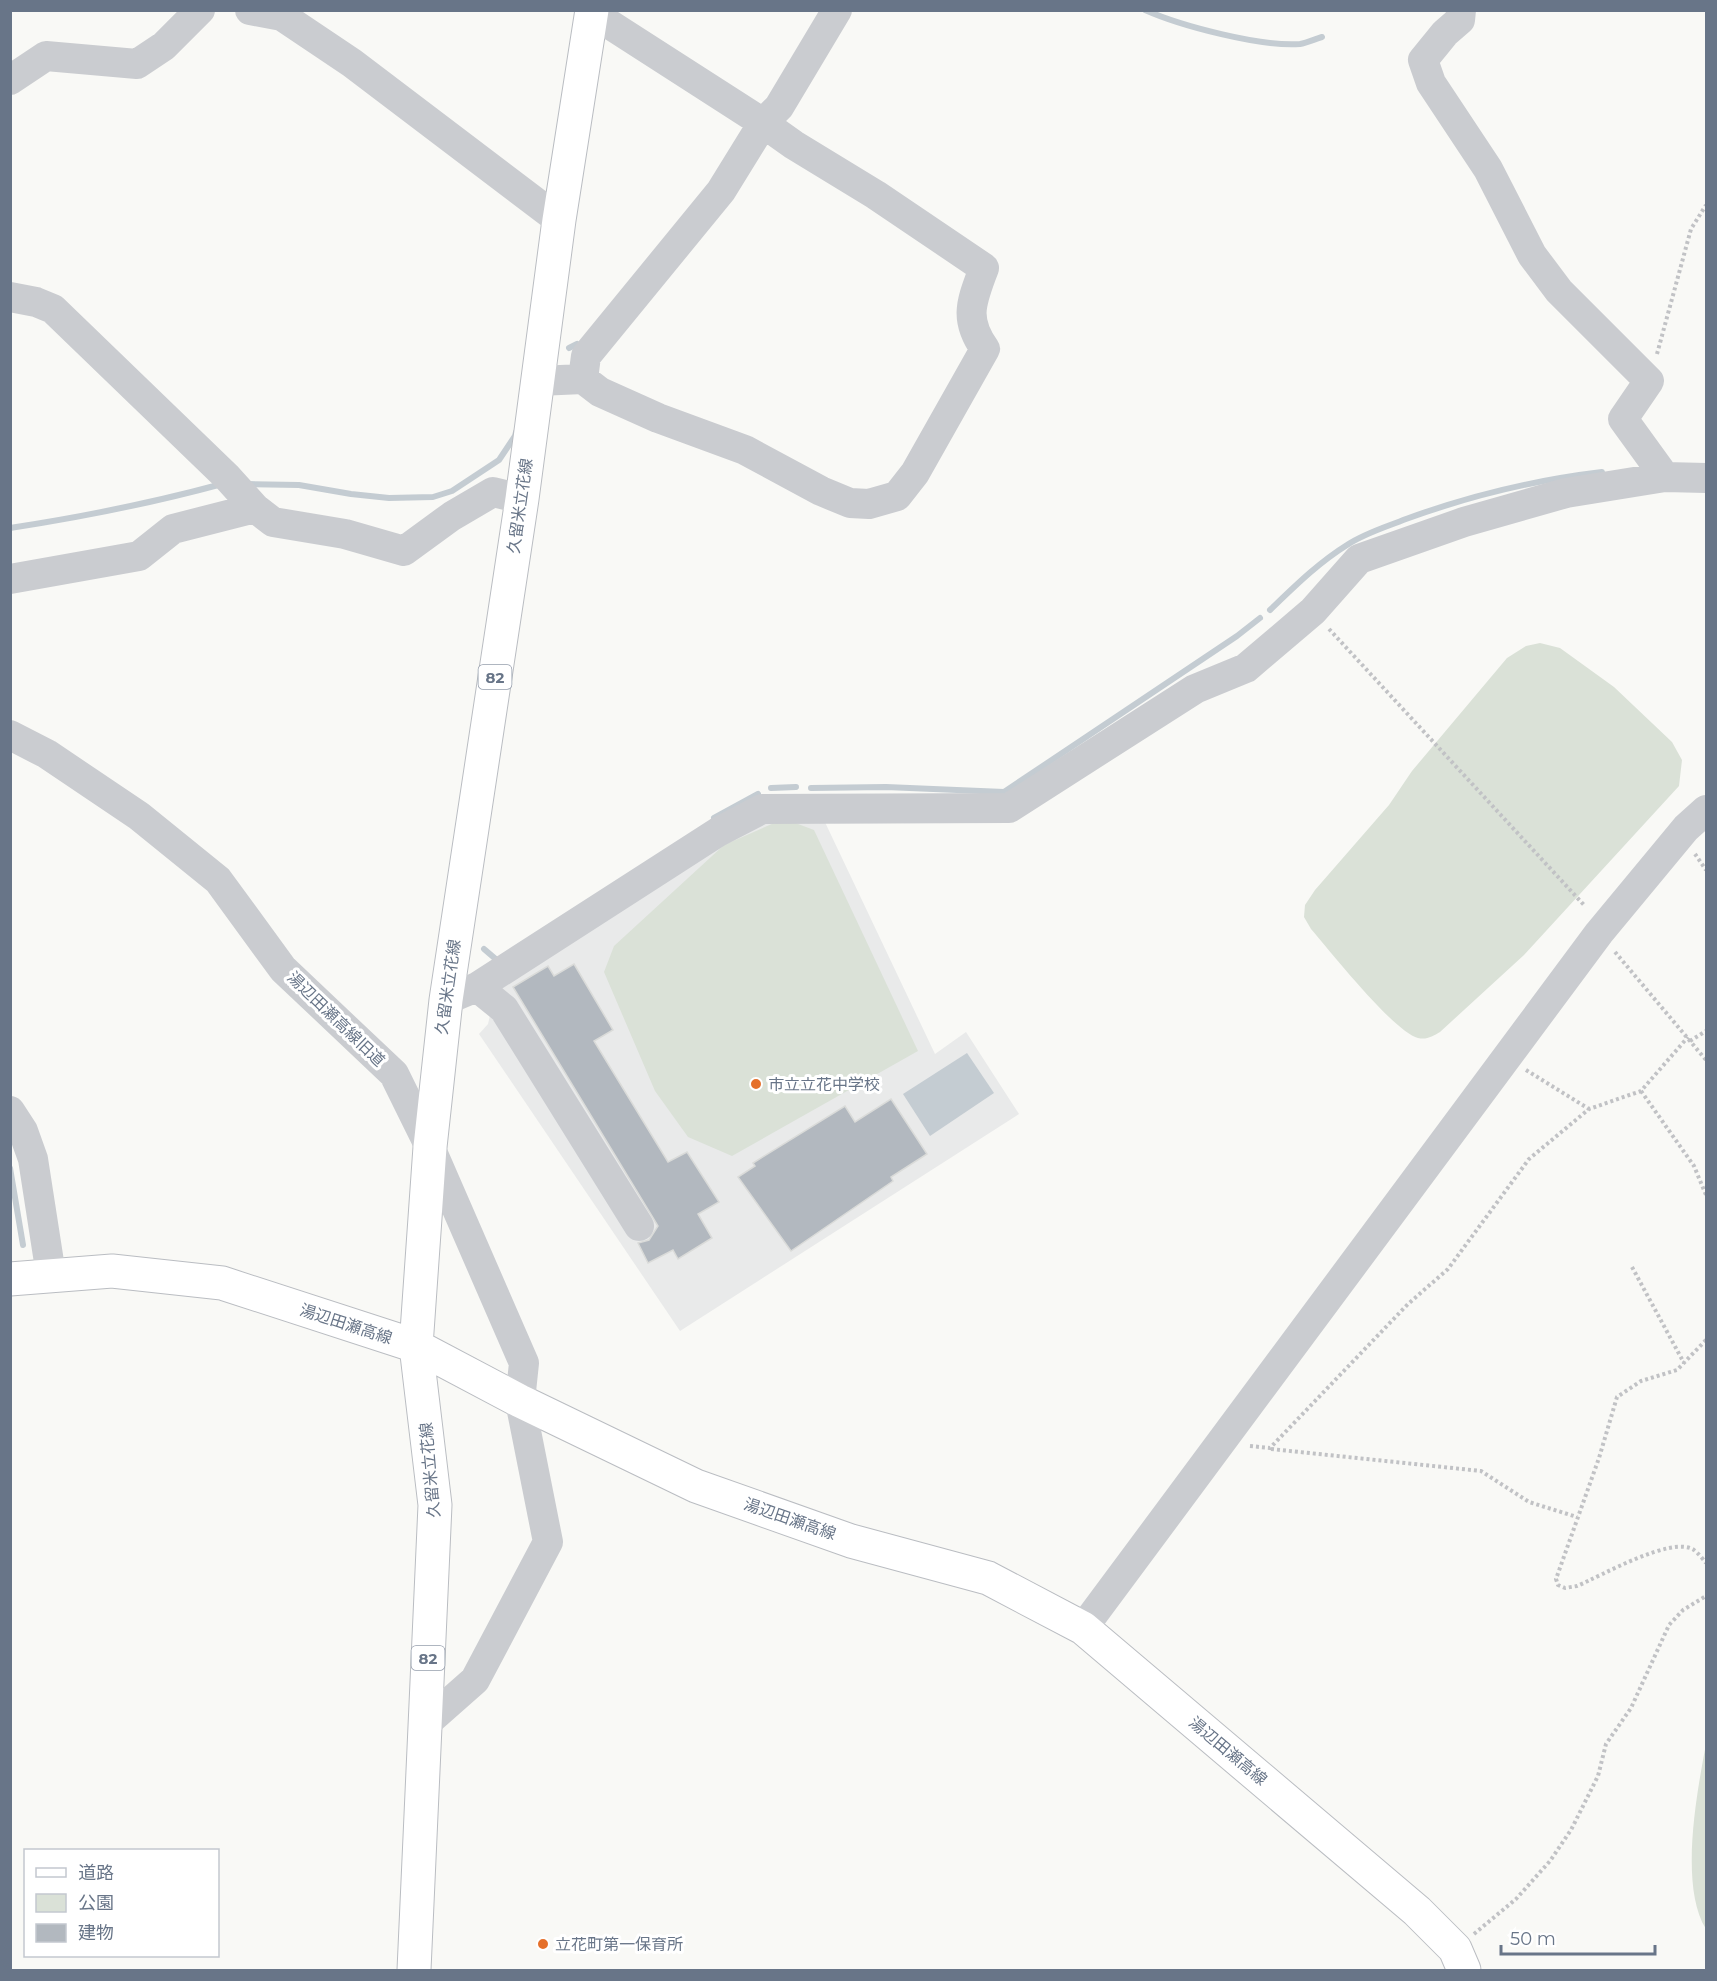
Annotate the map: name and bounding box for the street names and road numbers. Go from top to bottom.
street label: 久留米立花線 [504,457,536,555]
road number: 82 [478,665,512,689]
street label: 久留米立花線 [432,938,464,1036]
street label: 湯辺田瀬高線旧道 [283,968,389,1070]
street label: 湯辺田瀬高線 [297,1300,395,1348]
street label: 久留米立花線 [416,1421,444,1519]
street label: 湯辺田瀬高線 [742,1494,838,1544]
road number: 82 [412,1646,444,1670]
street label: 湯辺田瀬高線 [1185,1713,1271,1789]

